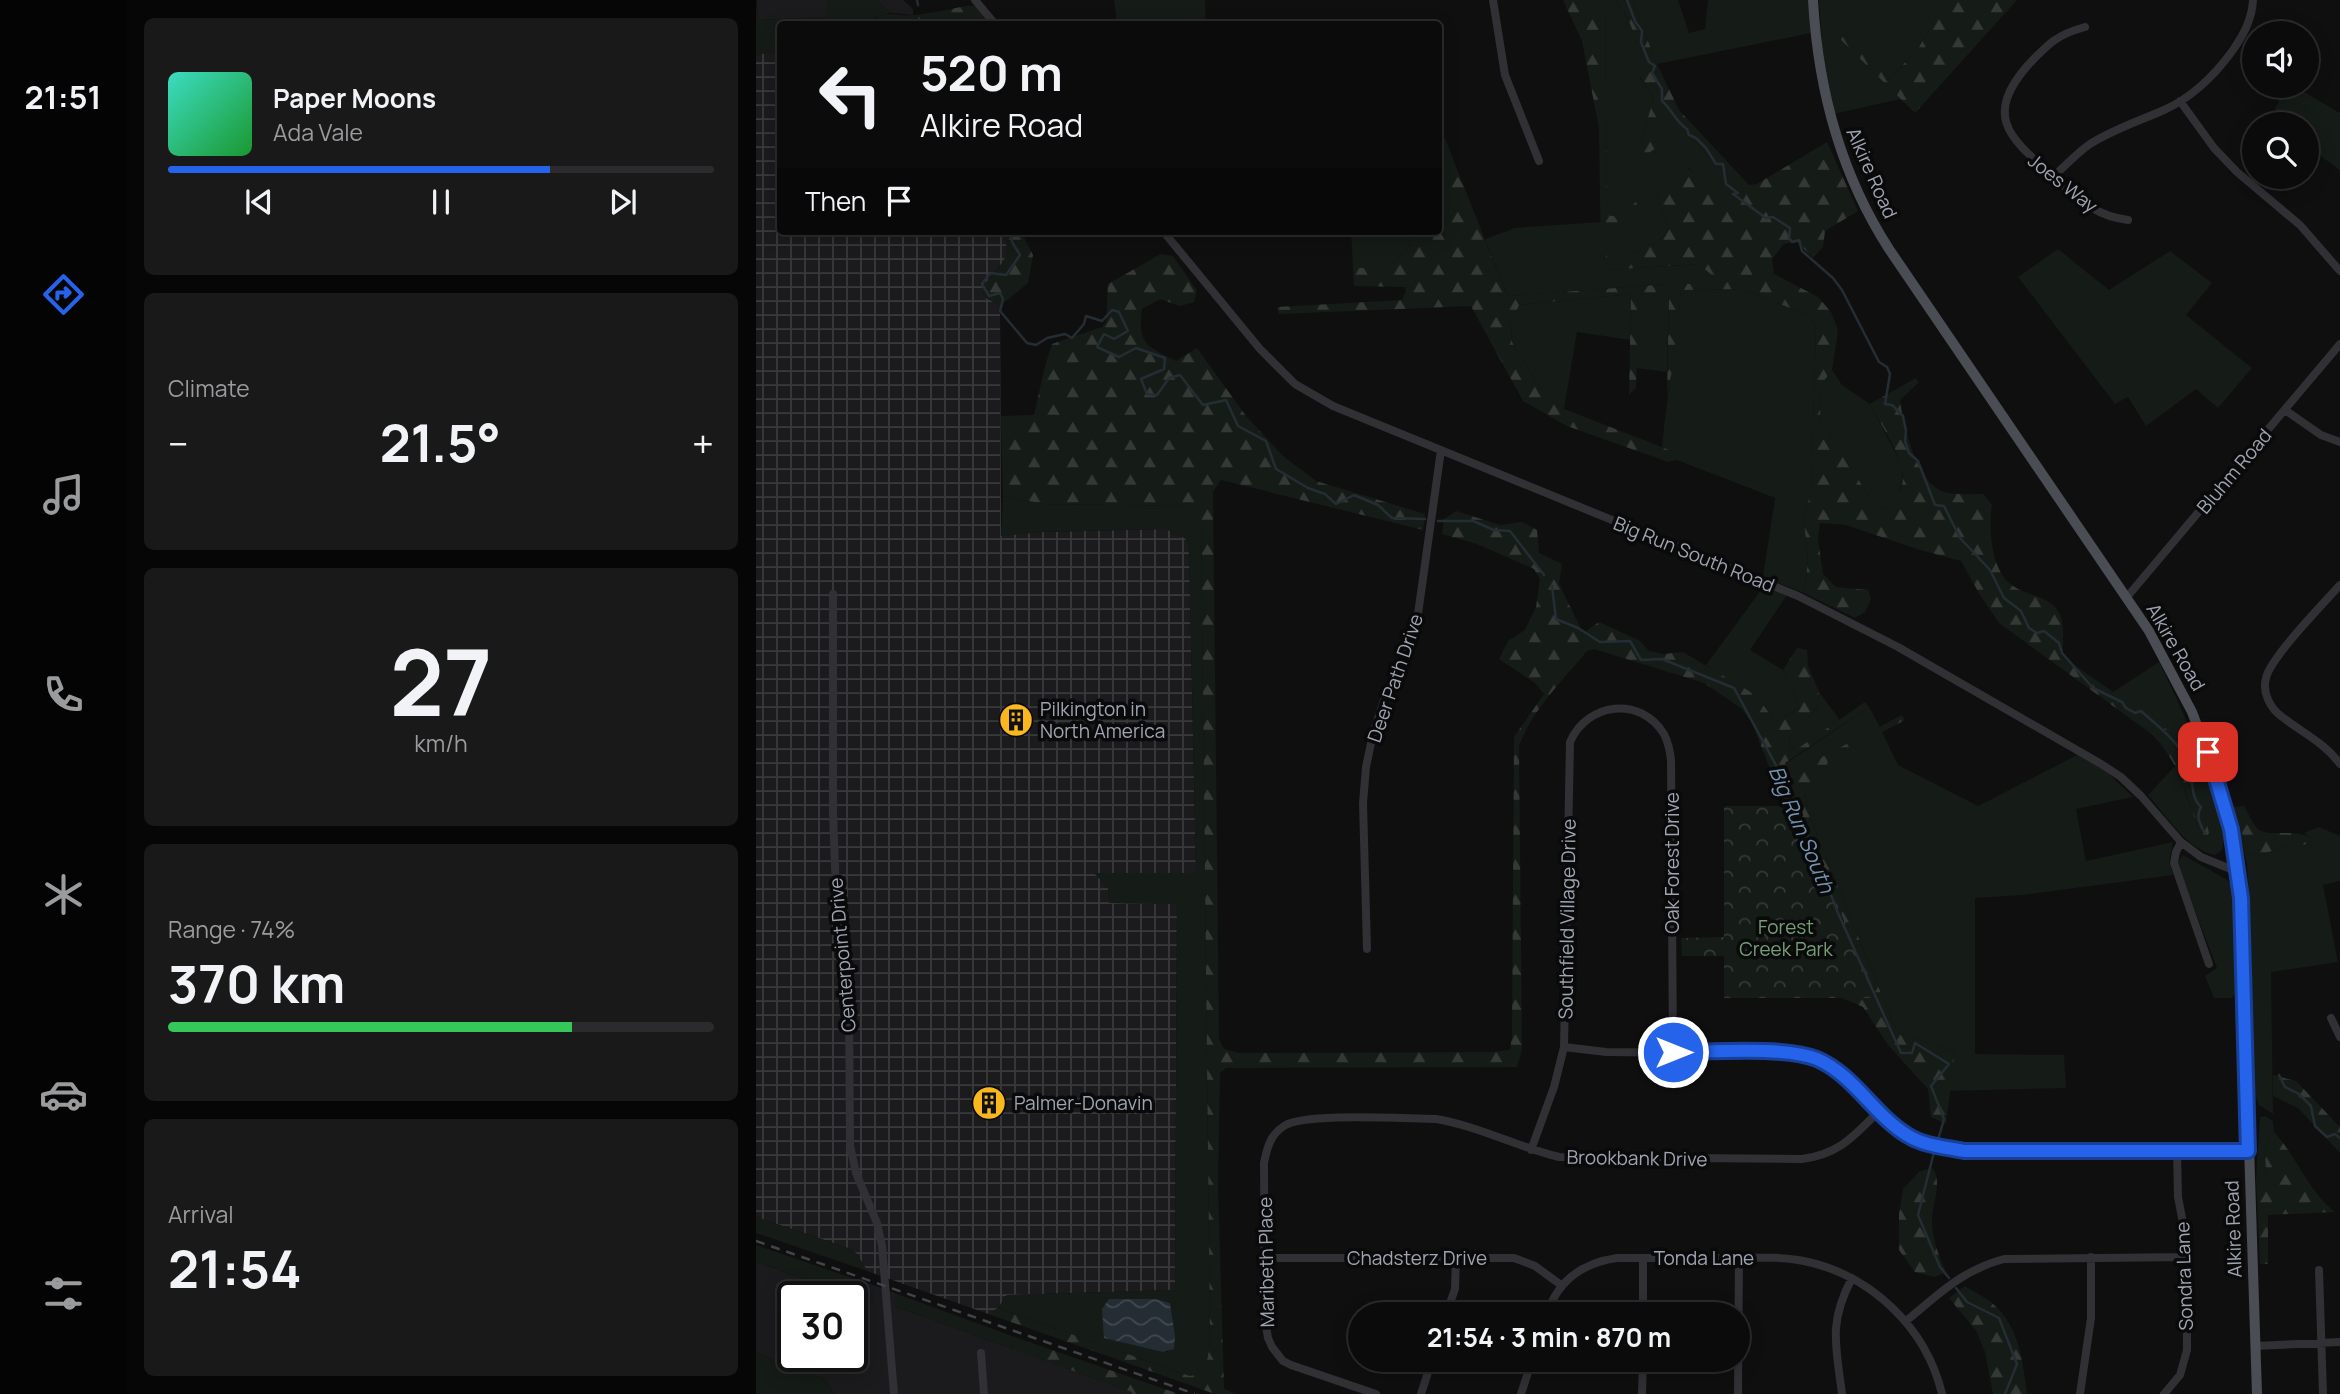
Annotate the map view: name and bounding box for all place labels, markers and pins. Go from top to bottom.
place label: Pilkington in North America [1040,696,1165,744]
building icon: Pilkington in North America [997,701,1035,739]
pin [2178,722,2238,782]
building icon: Palmer-Donavin [970,1084,1008,1122]
place label: Palmer-Donavin [1014,1090,1153,1116]

